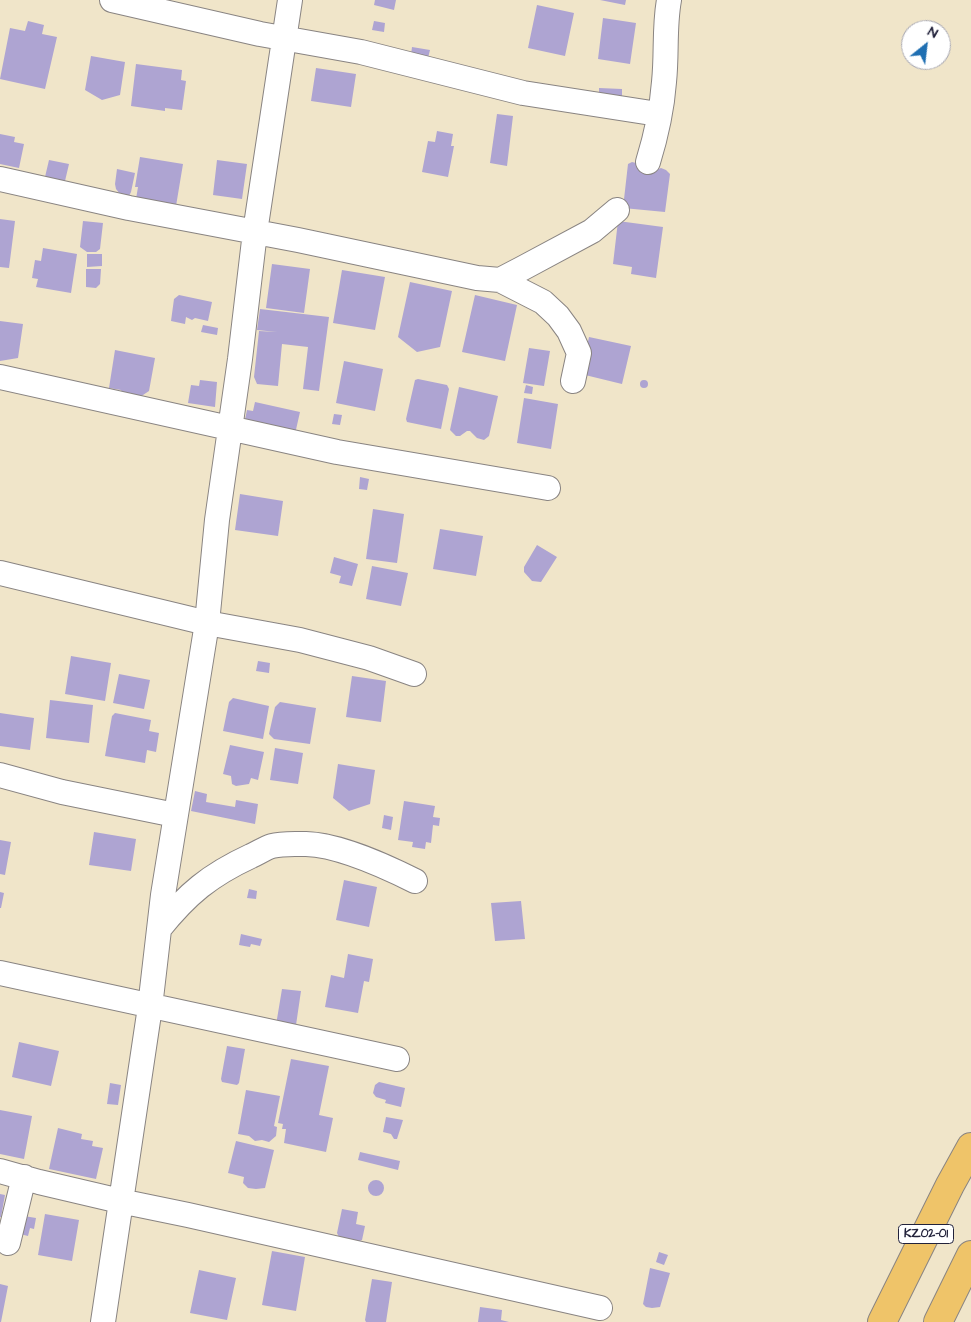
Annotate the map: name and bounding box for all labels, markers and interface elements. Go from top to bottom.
north arrow [901,20,951,70]
text: N [924,22,941,44]
road number: KZ02-01 [898,1224,954,1244]

